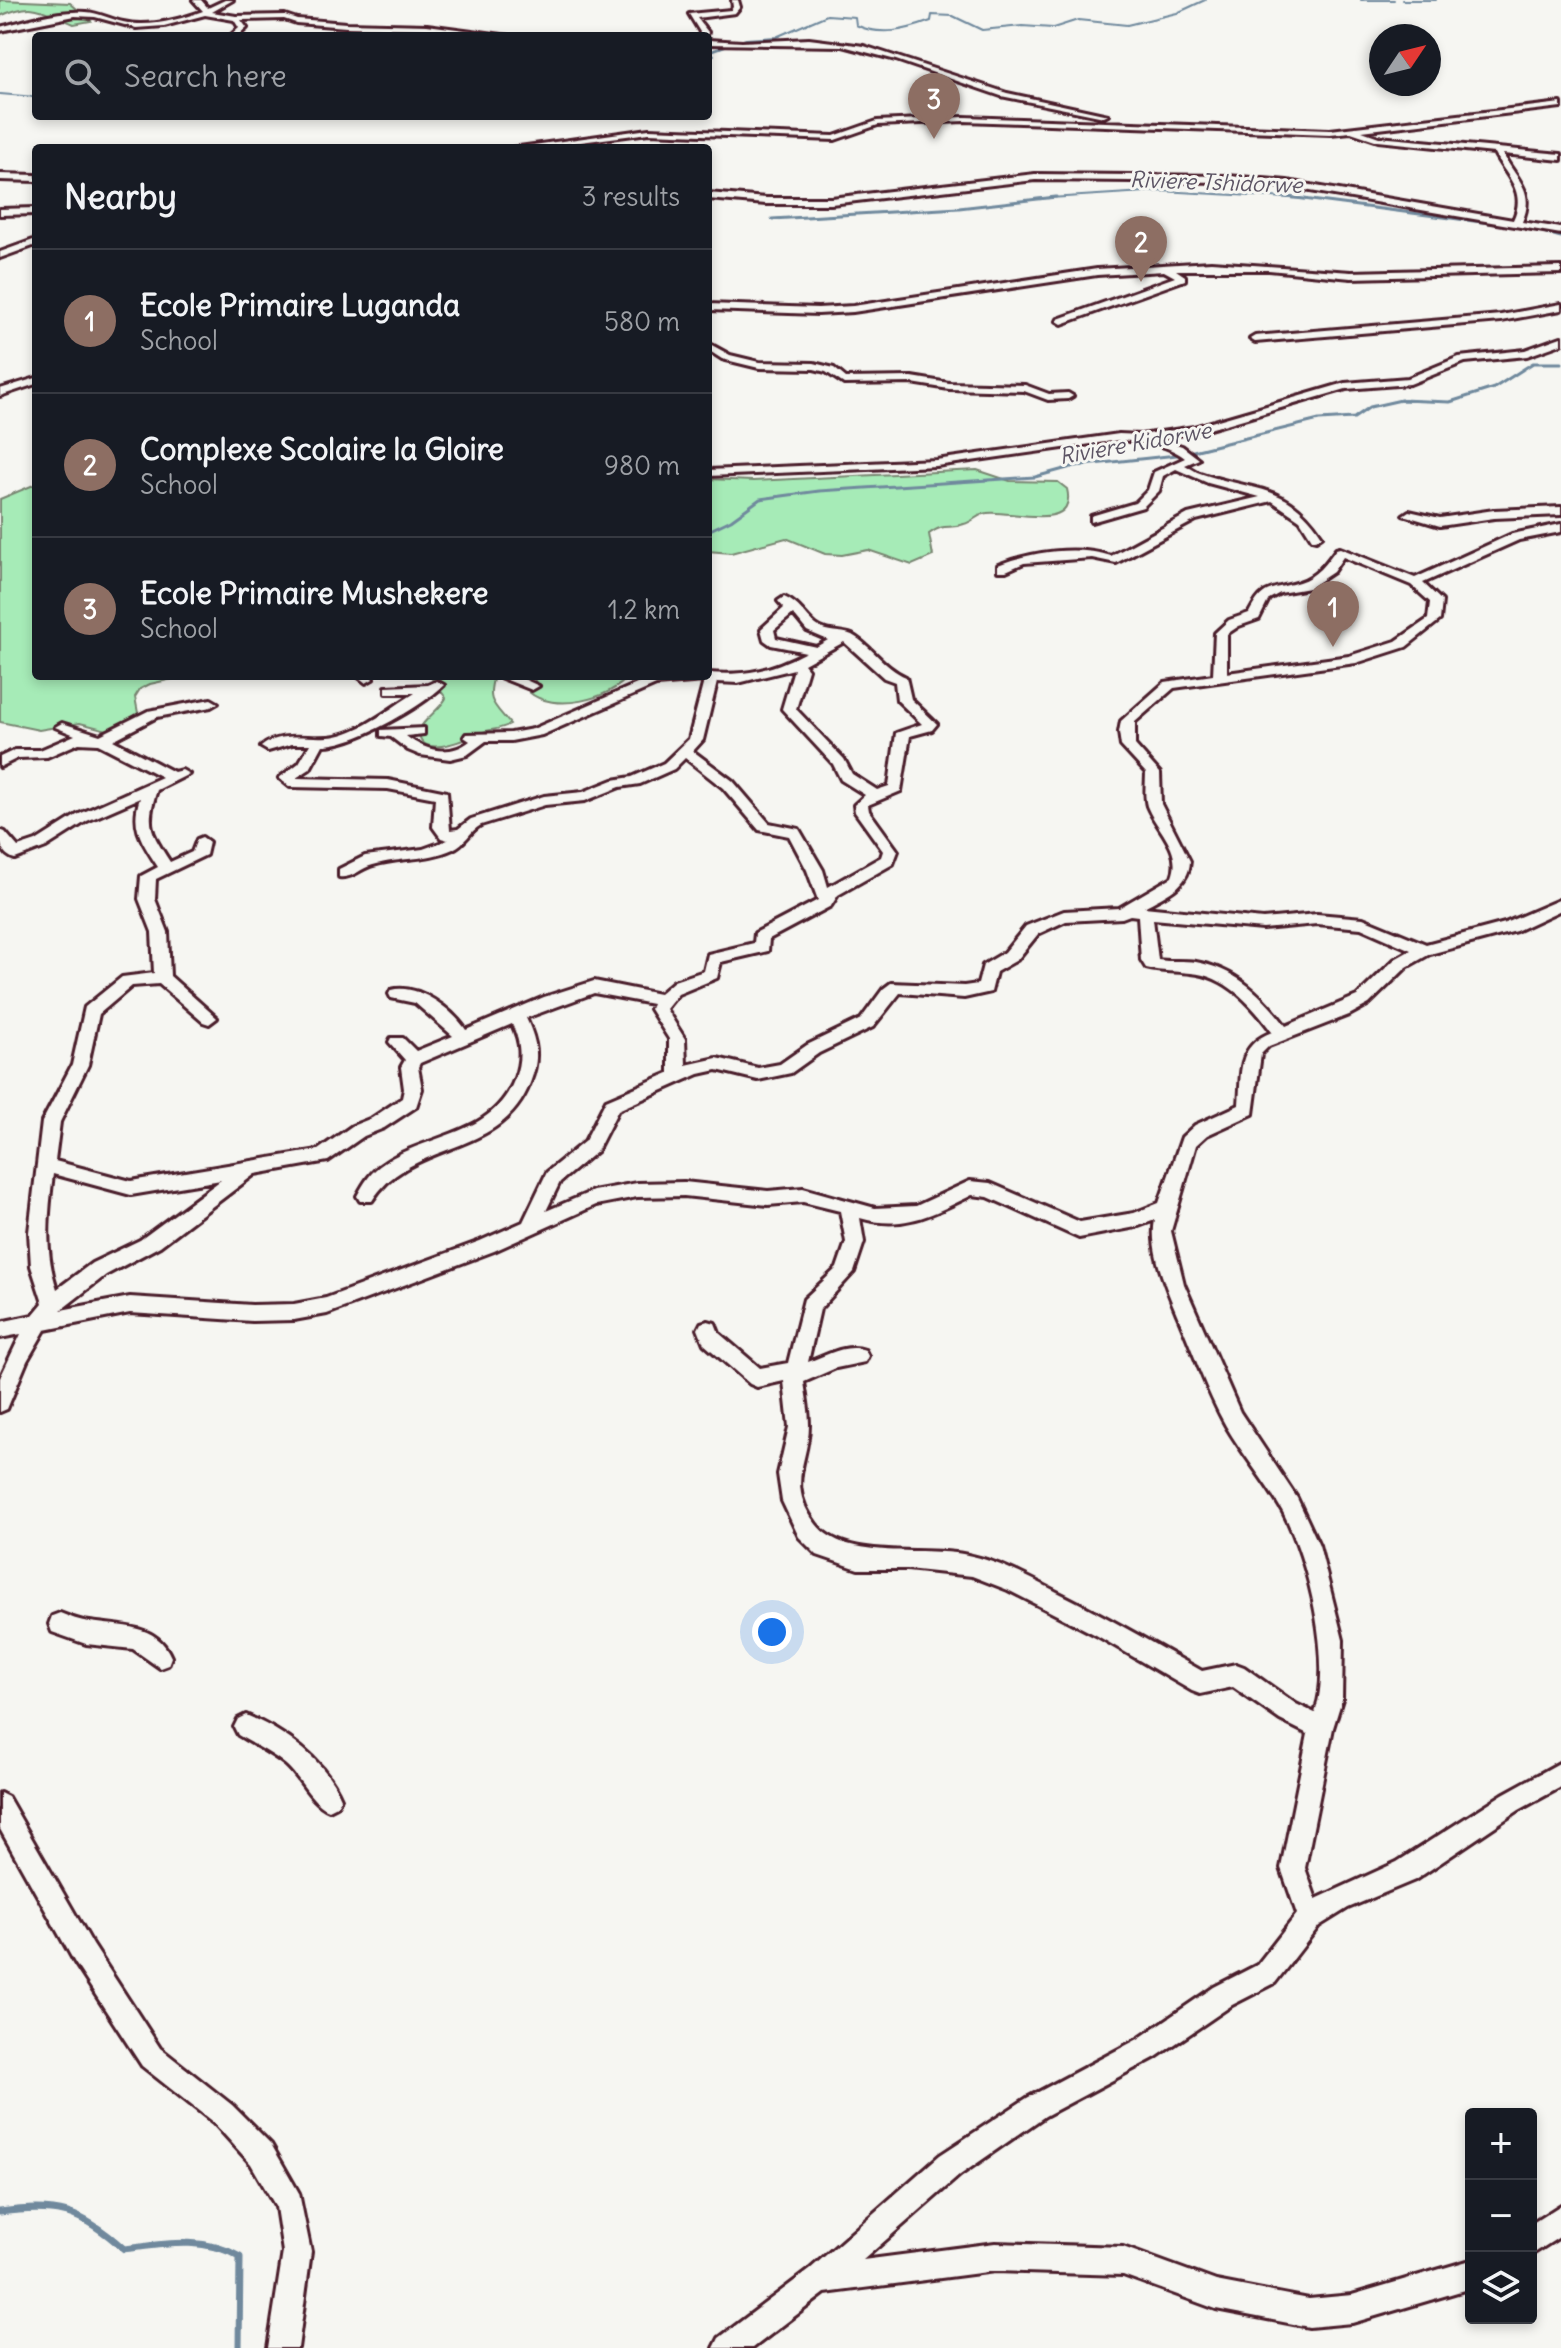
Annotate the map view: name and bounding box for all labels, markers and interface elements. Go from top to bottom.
north arrow [1369,24,1441,96]
search box [32,32,712,120]
icon: search [60,54,104,98]
text: Search here [124,57,287,95]
pin: 3 [908,73,960,139]
water label: Riviere Tshidorwe [1129,165,1305,199]
text: Nearby [64,175,177,218]
text: 3 results [582,180,680,213]
pin: 2 [1115,216,1167,282]
text: Ecole Primaire Luganda [140,286,460,324]
text: 1 [85,305,95,338]
text: 580 m [604,305,680,338]
text: School [140,324,218,357]
water label: Riviere Kidorwe [1057,415,1215,470]
text: Complexe Scolaire la Gloire [140,430,504,468]
text: 2 [83,449,97,482]
text: 980 m [604,449,680,482]
text: School [140,468,218,501]
text: Ecole Primaire Mushekere [140,574,488,612]
pin: 1 [1307,581,1359,647]
text: 3 [83,593,97,626]
text: 1.2 km [608,593,680,626]
text: School [140,612,218,645]
your location [752,1612,792,1652]
map controls [1465,2108,1537,2324]
button: + [1465,2108,1537,2180]
button: − [1465,2180,1537,2252]
button: layers [1465,2252,1537,2324]

